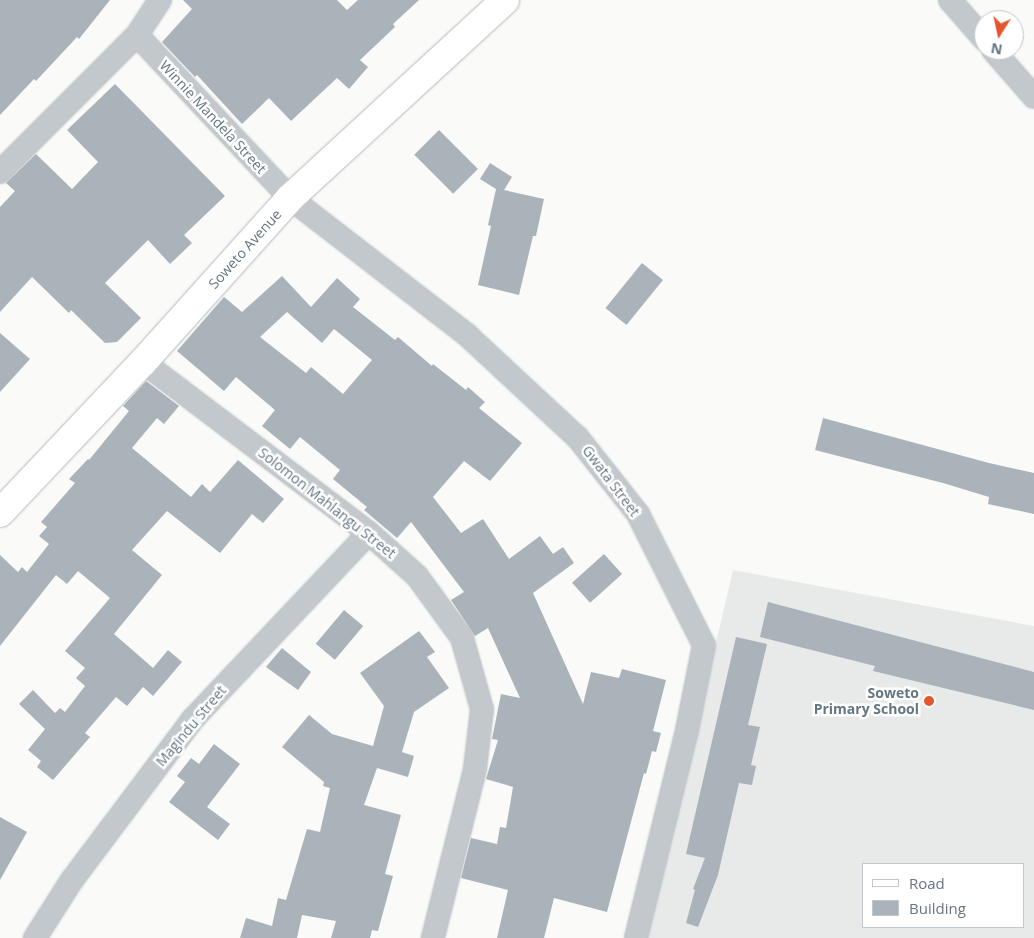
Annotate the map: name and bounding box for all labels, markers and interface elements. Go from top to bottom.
north arrow [974,10,1024,60]
text: N [989,39,1004,60]
street label: Winnie Mandela Street [156,57,270,177]
street label: Soweto Avenue [205,206,285,292]
street label: Gwata Street [579,442,643,520]
street label: Solomon Mahlangu Street [255,444,399,562]
street label: Magindu Street [152,682,230,770]
place label: Soweto Primary School [814,685,919,718]
marker: Soweto Primary School [923,695,935,707]
legend [862,863,1024,928]
text: Road [909,873,945,893]
text: Building [909,898,966,918]

